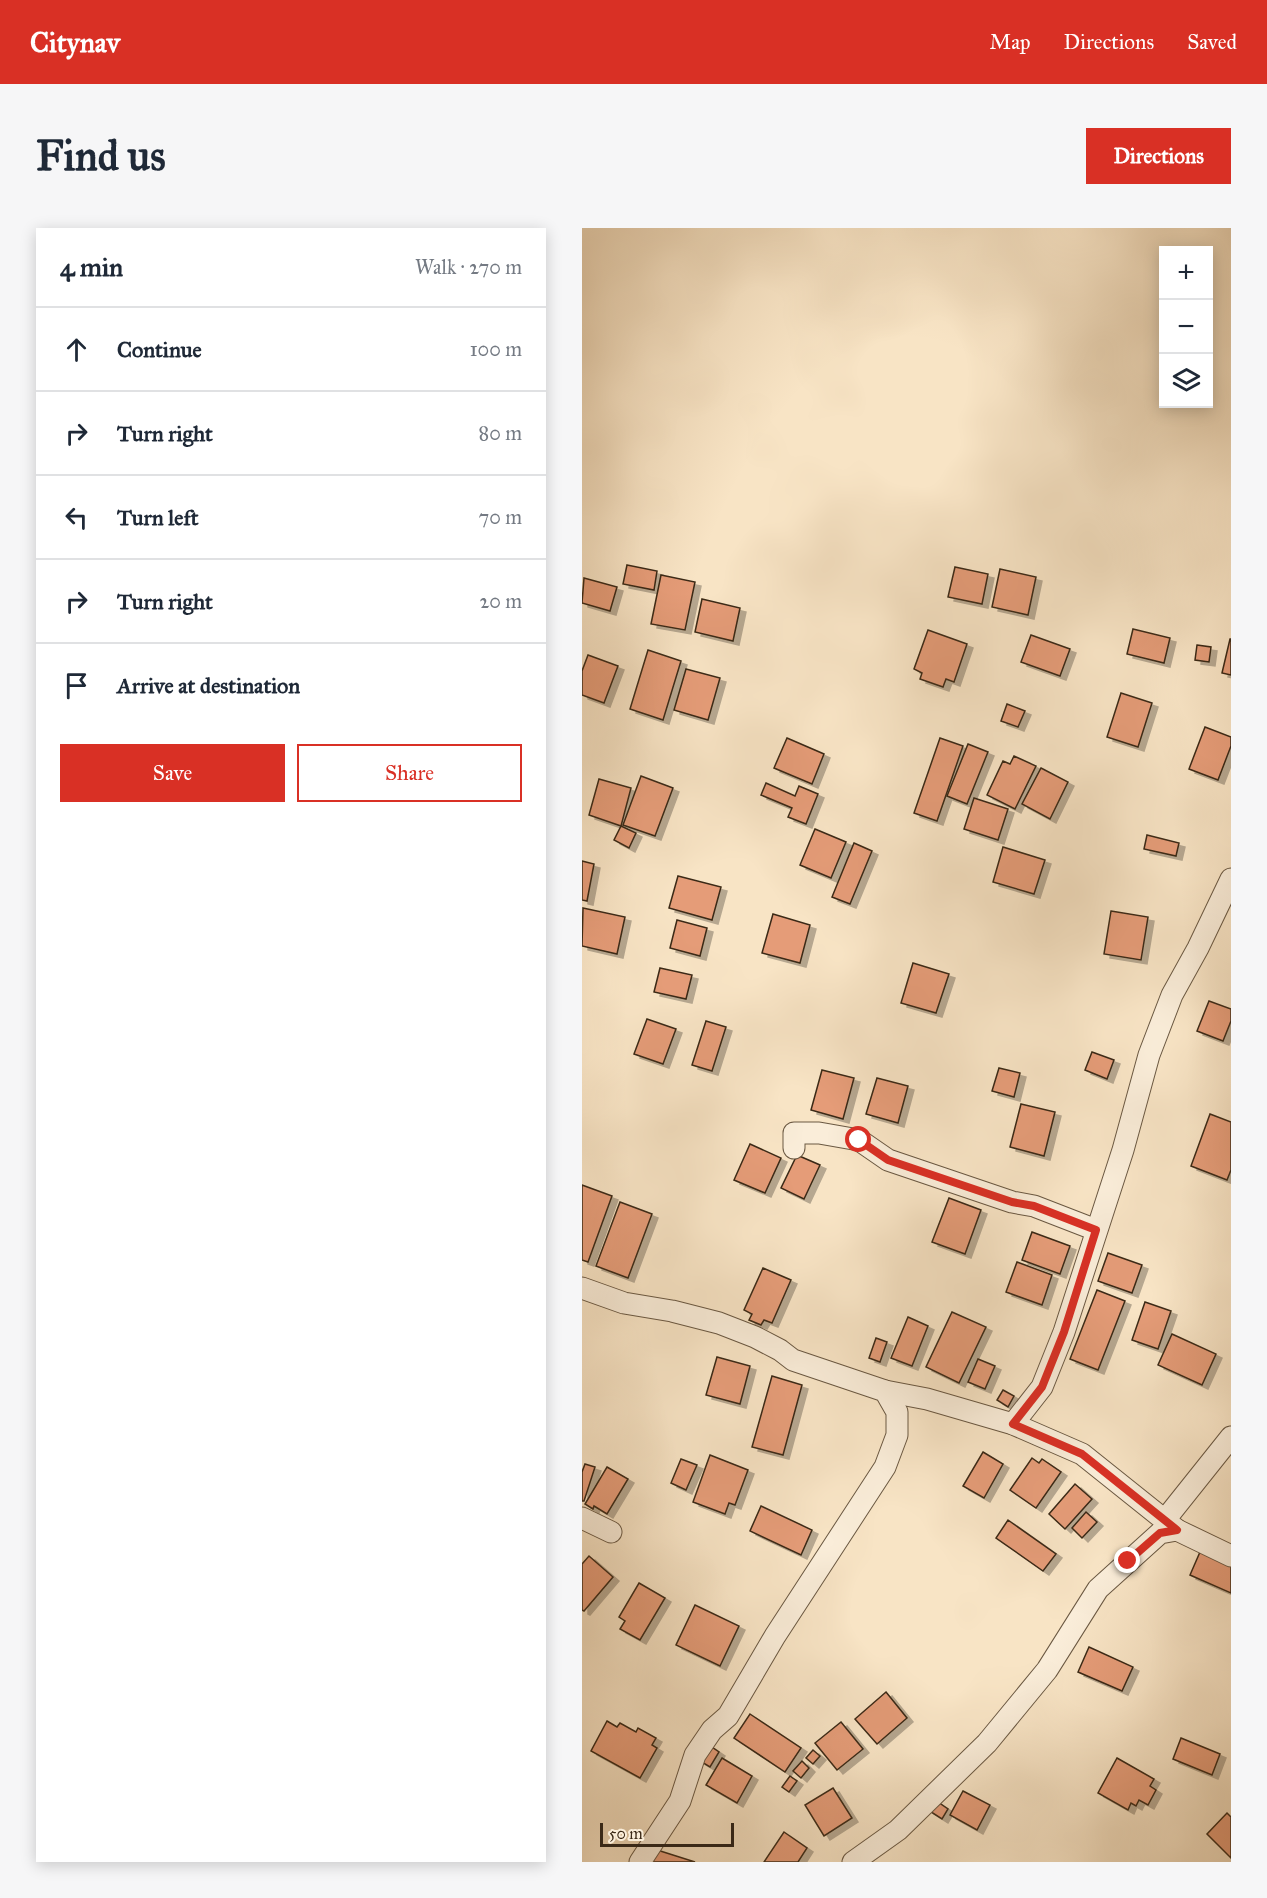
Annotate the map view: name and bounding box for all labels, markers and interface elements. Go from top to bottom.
text: Citynav [30,25,120,60]
text: Map [990,29,1031,55]
text: Directions [1064,29,1154,55]
text: Saved [1187,29,1237,55]
button: Directions [1086,128,1231,184]
text: Find us [36,130,166,182]
map controls [1159,246,1213,408]
button: + [1159,246,1213,300]
text: 4 min [60,251,123,283]
text: Walk · 270 m [415,255,522,279]
button: − [1159,300,1213,354]
icon: ahead [60,333,93,366]
text: Continue [117,336,202,363]
text: 100 m [470,337,522,361]
button: layers [1159,354,1213,408]
icon: right [60,417,93,450]
text: Turn right [117,420,213,447]
text: 80 m [479,421,522,445]
icon: left [60,501,93,534]
text: Turn left [117,504,199,531]
text: 70 m [479,505,522,529]
icon: right [60,585,93,618]
text: Turn right [117,588,213,615]
text: 20 m [479,589,522,613]
icon: arrive [60,669,93,702]
text: Arrive at destination [117,672,300,699]
button: Save [60,744,285,802]
button: Share [297,744,522,802]
route start [845,1126,871,1152]
route end [1114,1547,1140,1573]
scale bar [600,1820,734,1848]
text: 50 m [609,1824,643,1843]

